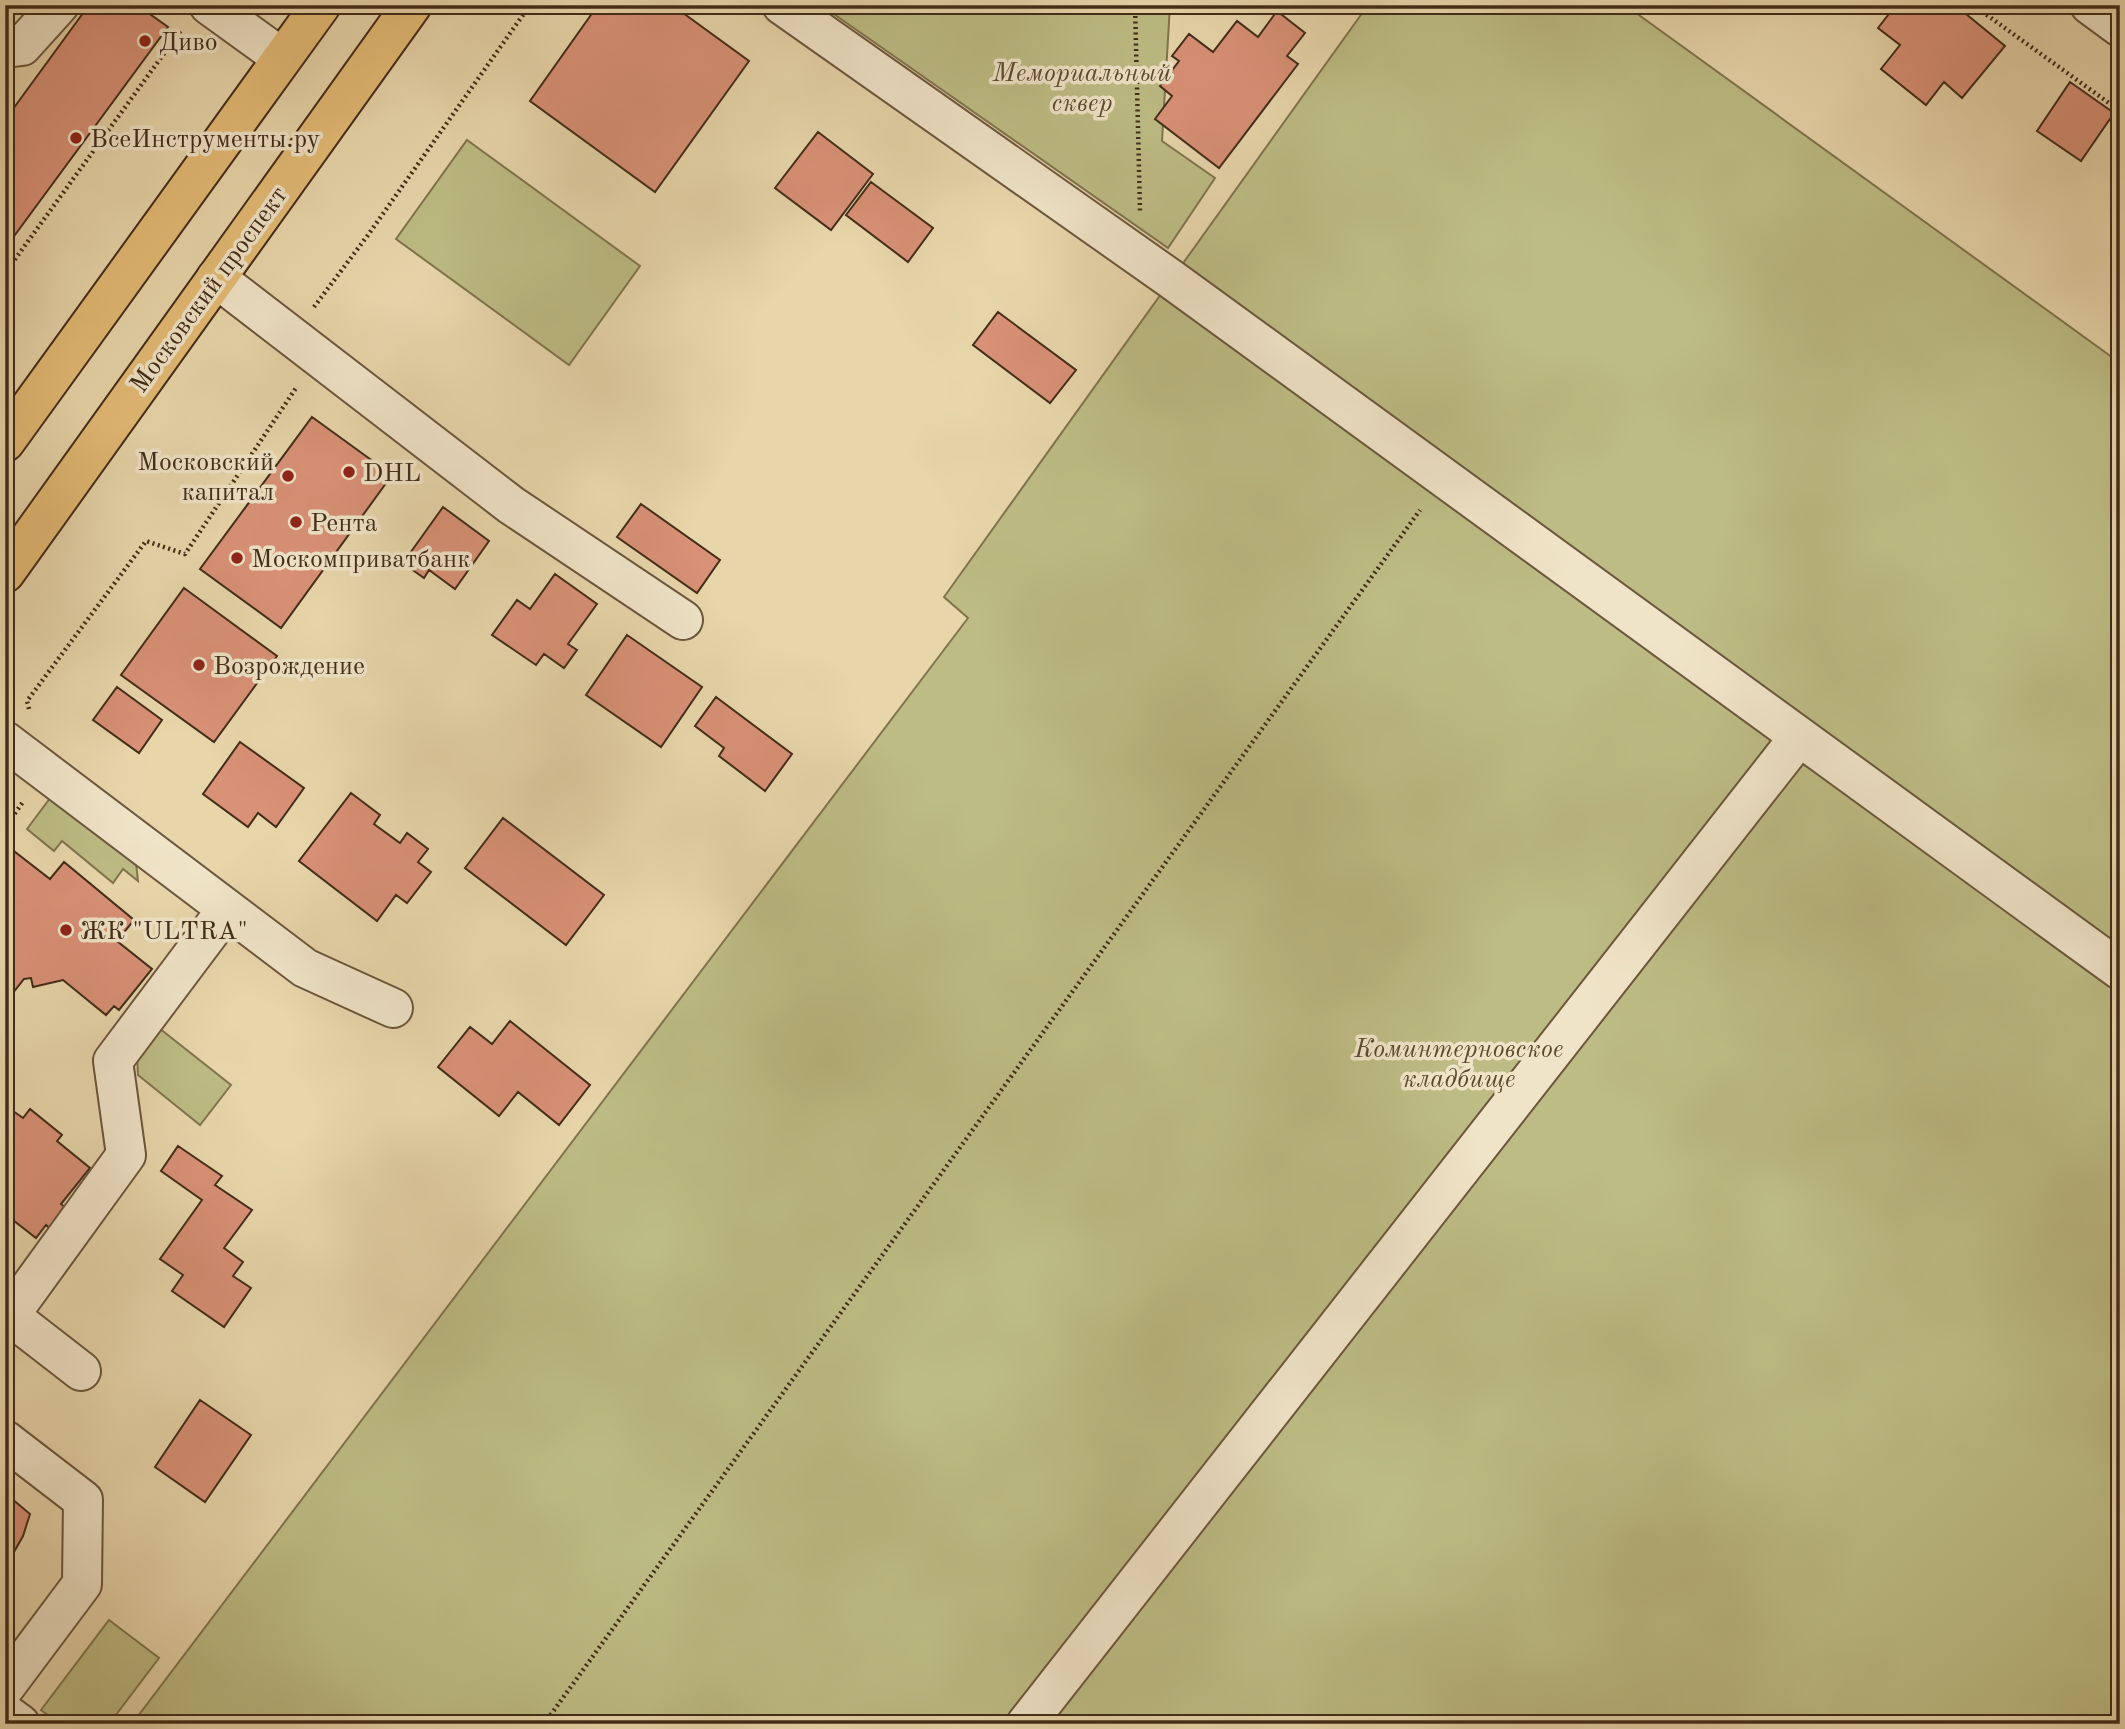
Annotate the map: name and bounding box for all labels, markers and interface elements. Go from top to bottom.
place label: Диво [159,30,218,56]
marker: Диво [137,33,153,49]
park label: Мемориальный сквер [992,61,1172,117]
place label: ВсеИнструменты.ру [90,127,320,153]
marker: ВсеИнструменты.ру [68,130,84,146]
street label: Московский проспект [126,182,293,398]
place label: Московский капитал [137,450,274,506]
place label: DHL [363,461,421,487]
marker: DHL [341,464,357,480]
marker: Московский капитал [280,468,296,484]
place label: Рента [310,511,378,537]
marker: Рента [288,514,304,530]
place label: Москомприватбанк [251,547,470,573]
marker: Москомприватбанк [229,550,245,566]
place label: Возрождение [213,654,365,680]
marker: Возрождение [191,657,207,673]
place label: ЖК "ULTRA" [80,919,248,945]
marker: ЖК "ULTRA" [58,922,74,938]
park label: Коминтерновское кладбище [1354,1037,1563,1093]

